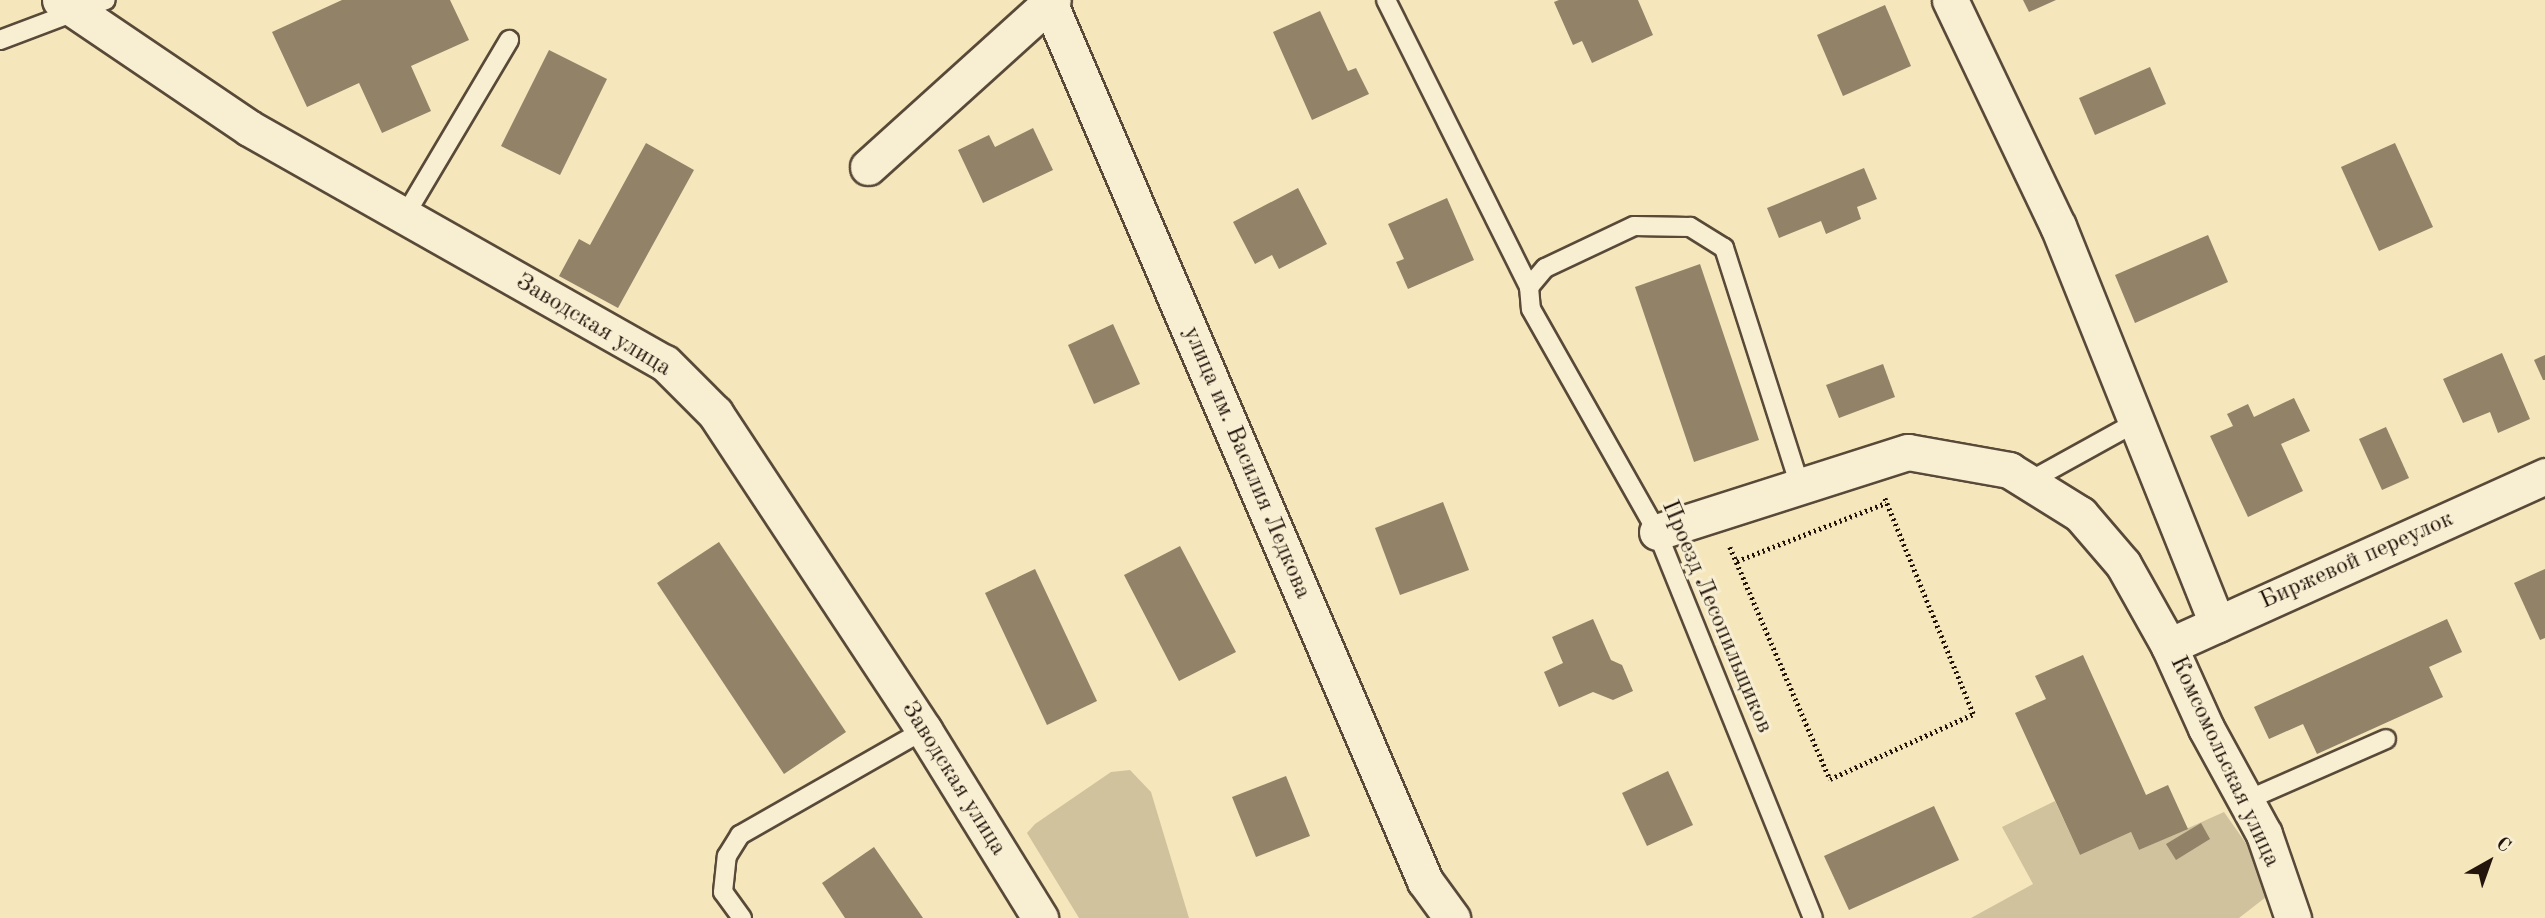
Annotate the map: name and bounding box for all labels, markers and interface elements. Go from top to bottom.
street label: Заводская улица [510,268,676,384]
street label: улица им. Василия Ледкова [1175,322,1317,604]
street label: Проезд Лесопильщиков [1654,496,1778,738]
street label: Биржевой переулок [2256,505,2458,617]
street label: Комсомольская улица [2162,652,2286,872]
street label: Заводская улица [894,697,1012,861]
north arrow [2454,827,2524,897]
text: С [2492,834,2514,857]

